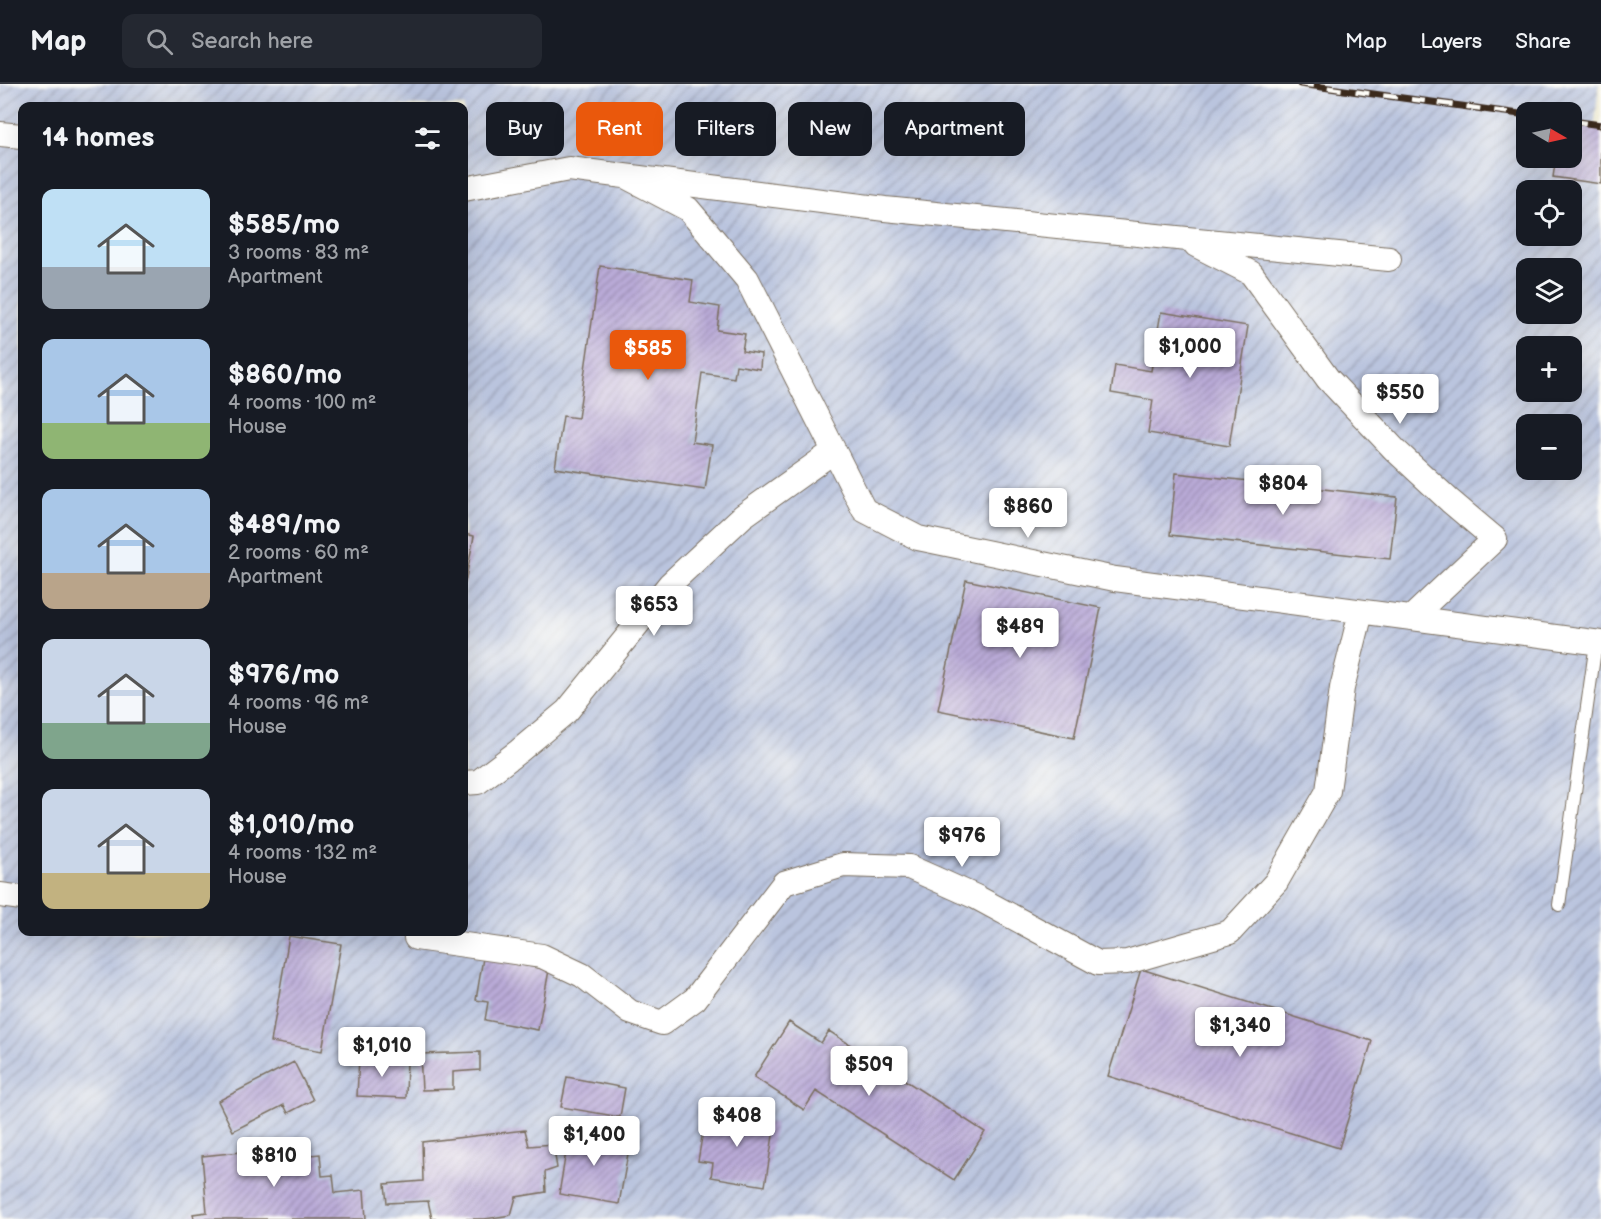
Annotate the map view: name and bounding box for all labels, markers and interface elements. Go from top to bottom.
search box [122,14,542,68]
text: Map [30,25,86,58]
icon: search [143,25,176,58]
text: Search here [191,28,313,55]
text: Map [1345,29,1387,54]
text: Layers [1420,29,1482,54]
text: Share [1515,29,1571,54]
chip: Buy [486,102,564,156]
chip: Rent [576,102,663,156]
chip: Filters [675,102,776,156]
chip: New [788,102,872,156]
chip: Apartment [884,102,1025,156]
north arrow [1516,102,1582,168]
map controls [1516,102,1582,480]
icon: filters [411,122,444,155]
text: 14 homes [42,123,154,154]
button: locate [1516,180,1582,246]
text: $585/mo [228,210,340,241]
icon: home [90,213,162,285]
text: 3 rooms · 83 m² [228,241,369,265]
button: layers [1516,258,1582,324]
text: Apartment [228,265,323,289]
pin: $1,000 [1141,328,1239,379]
pin: $585 [612,330,684,381]
text: $1,000 [1158,335,1222,359]
button: + [1516,336,1582,402]
text: $585 [624,337,672,361]
text: $860/mo [228,360,342,391]
icon: home [90,363,162,435]
pin: $550 [1364,374,1436,425]
text: $550 [1376,381,1424,405]
text: 4 rooms · 100 m² [228,391,376,415]
button: − [1516,414,1582,480]
text: House [228,415,287,439]
pin: $804 [1247,465,1319,516]
text: $804 [1258,472,1308,496]
pin: $860 [992,488,1064,539]
text: $860 [1003,495,1053,519]
text: $489/mo [228,510,340,541]
icon: home [90,513,162,585]
text: 2 rooms · 60 m² [228,541,369,565]
text: Apartment [228,565,323,589]
pin: $653 [618,586,690,637]
text: $653 [630,593,678,617]
pin: $489 [984,608,1056,659]
text: $489 [996,615,1044,639]
text: $976/mo [228,660,339,691]
icon: home [90,663,162,735]
text: 4 rooms · 96 m² [228,691,369,715]
text: House [228,715,287,739]
text: $1,010/mo [228,810,354,841]
icon: home [90,813,162,885]
pin: $976 [926,817,998,868]
text: $976 [938,824,986,848]
text: 4 rooms · 132 m² [228,841,377,865]
text: House [228,865,287,889]
pin: $1,340 [1191,1007,1289,1058]
text: $1,340 [1209,1014,1271,1038]
pin: $1,010 [333,1027,431,1078]
text: $1,010 [352,1034,412,1058]
pin: $509 [833,1046,905,1097]
text: $509 [845,1053,893,1077]
pin: $408 [701,1097,773,1148]
text: $408 [712,1104,762,1128]
pin: $1,400 [545,1116,643,1167]
text: $1,400 [563,1123,625,1147]
pin: $810 [238,1137,310,1188]
text: $810 [251,1144,297,1168]

